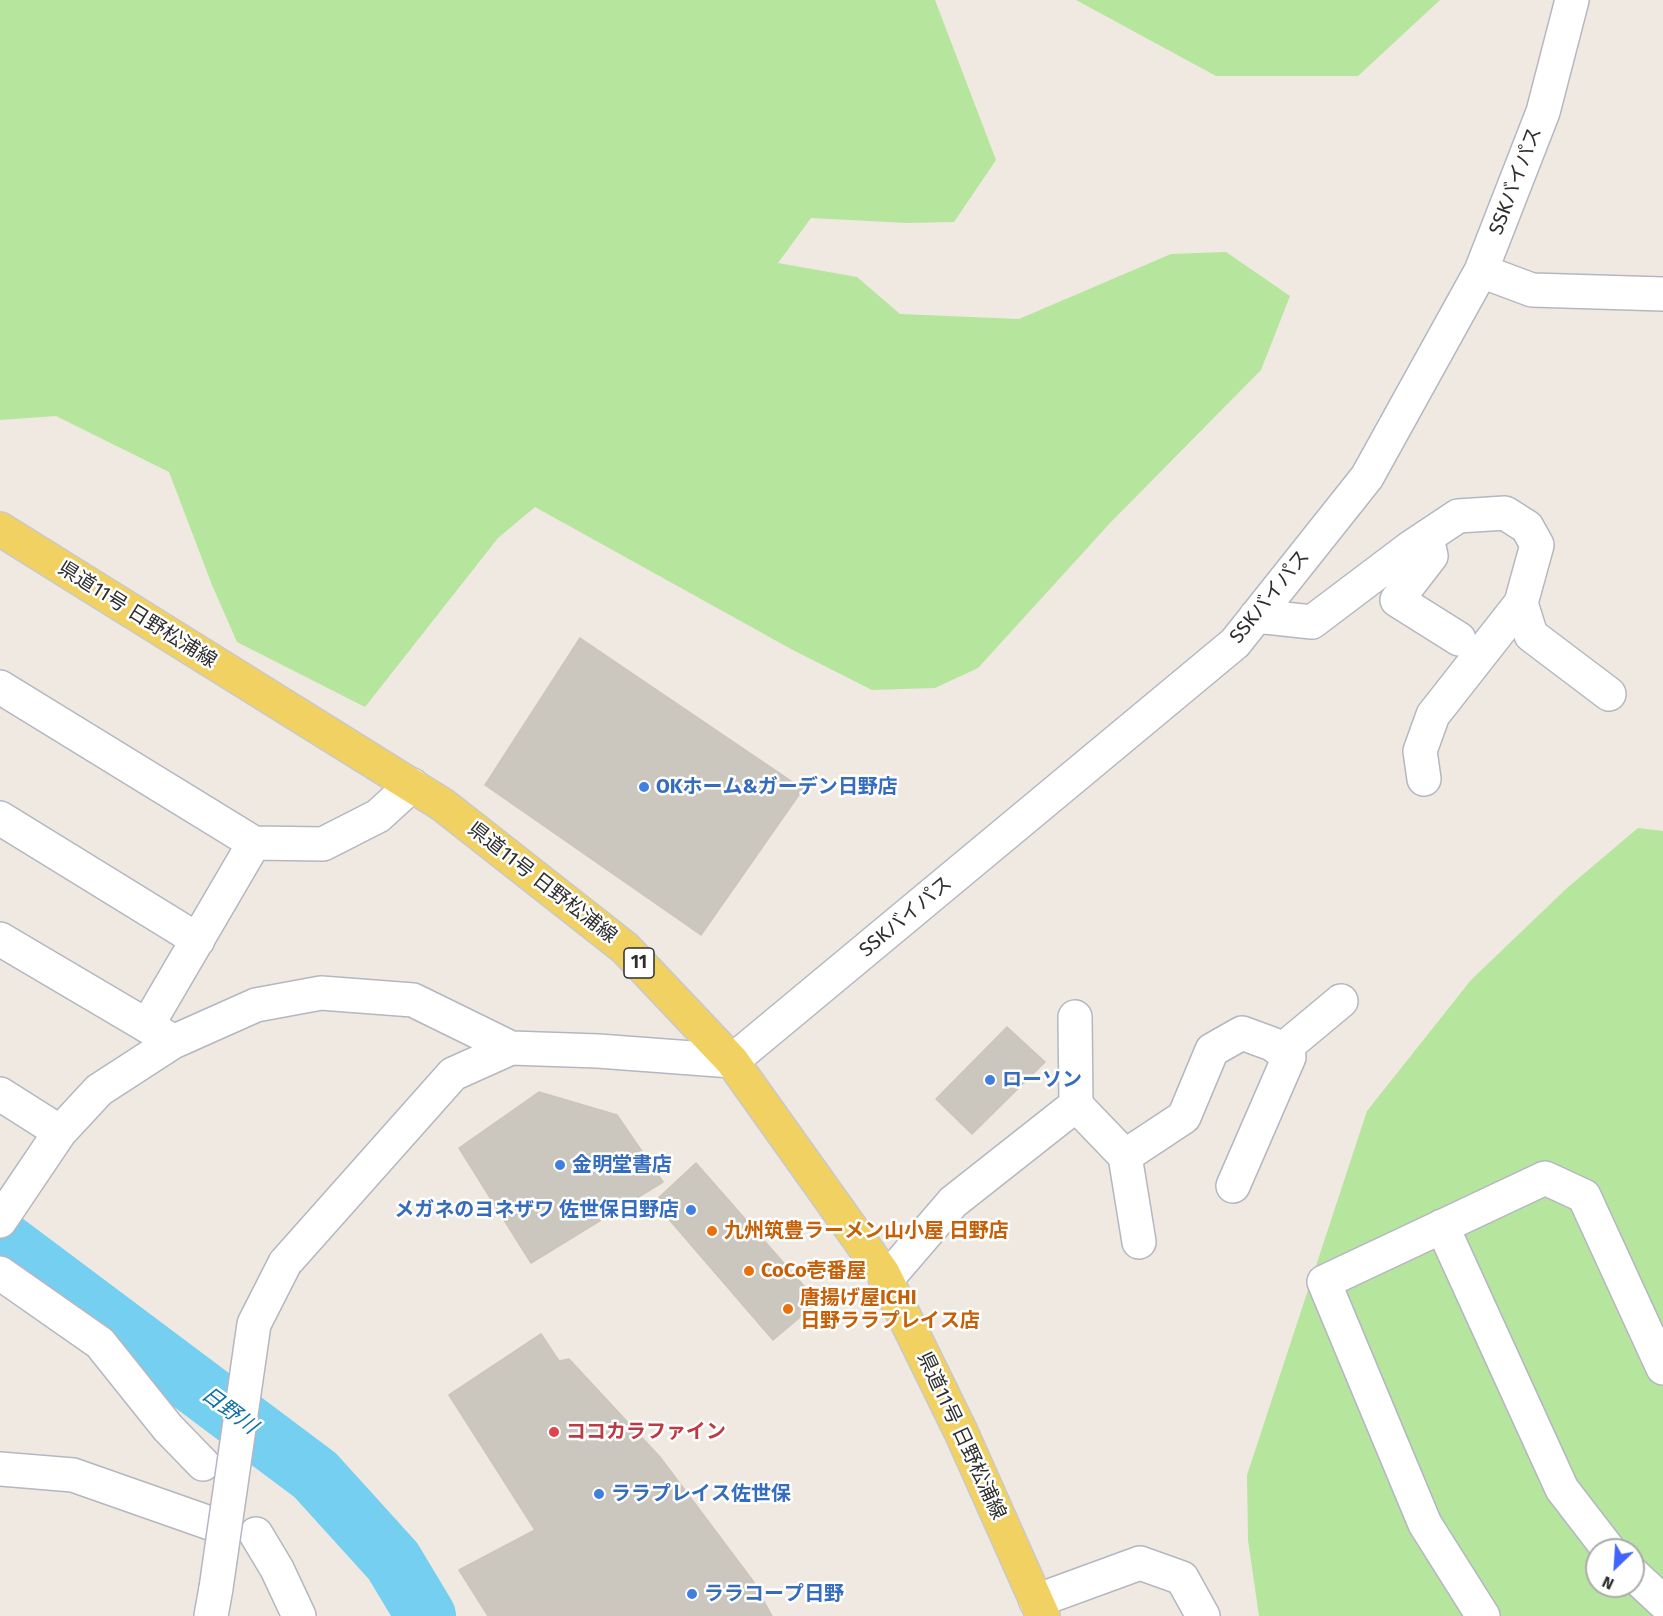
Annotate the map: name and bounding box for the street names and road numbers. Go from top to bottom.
street label: SSKバイパス [1484,124,1548,238]
street label: SSKバイパス [1225,545,1315,649]
street label: 県道11号 日野松浦線 [53,557,221,673]
street label: 県道11号 日野松浦線 [463,817,621,949]
street label: SSKバイパス [855,871,957,963]
road number: 11 [624,948,654,978]
street label: 県道11号 日野松浦線 [912,1348,1010,1524]

